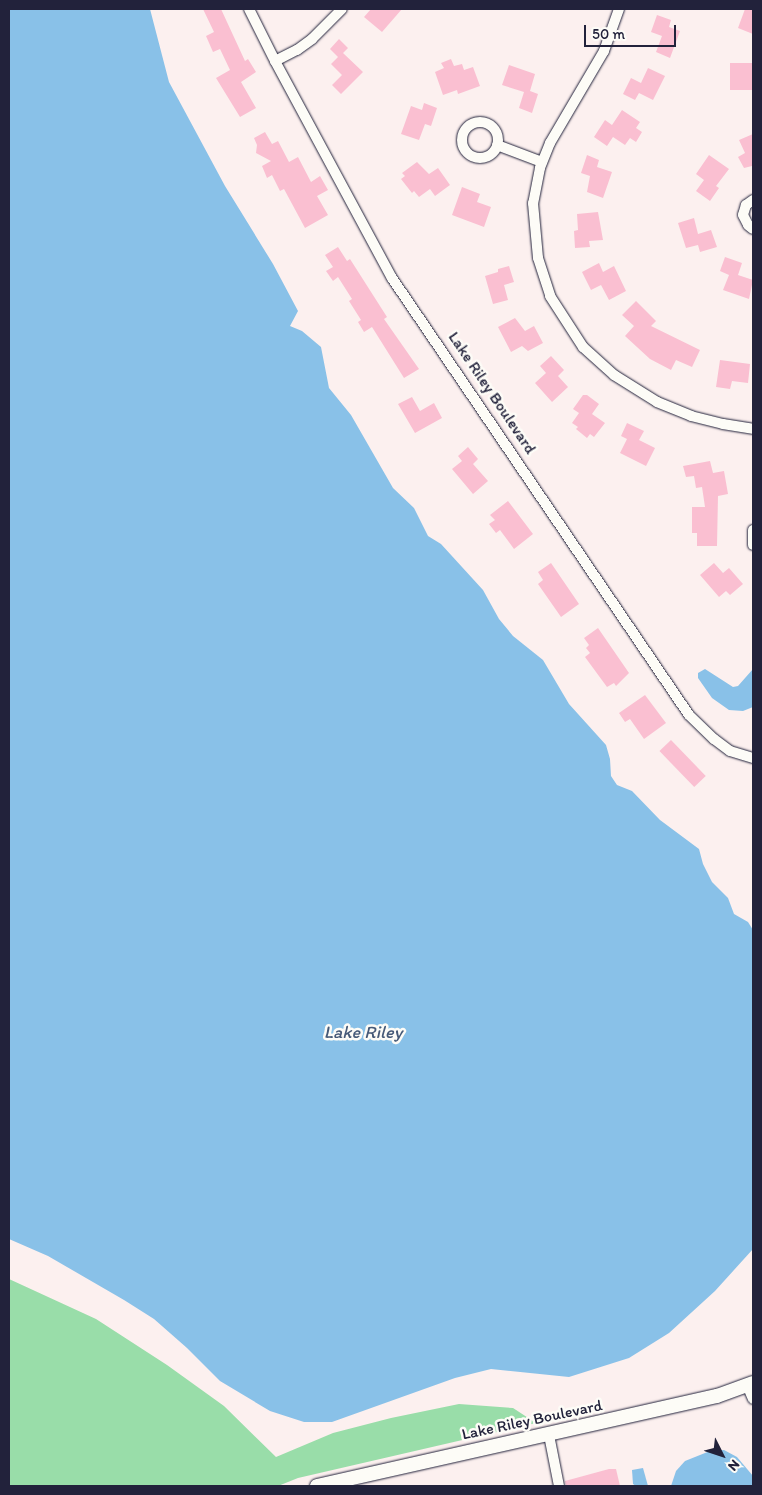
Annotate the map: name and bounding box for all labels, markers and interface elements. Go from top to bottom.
scale bar [587,15,680,47]
text: 50 m [592,25,625,43]
street label: Lake Riley Boulevard [444,328,540,458]
water label: Lake Riley [324,1021,402,1043]
street label: Lake Riley Boulevard [460,1396,604,1444]
north arrow [697,1430,747,1480]
text: N [724,1456,743,1474]

